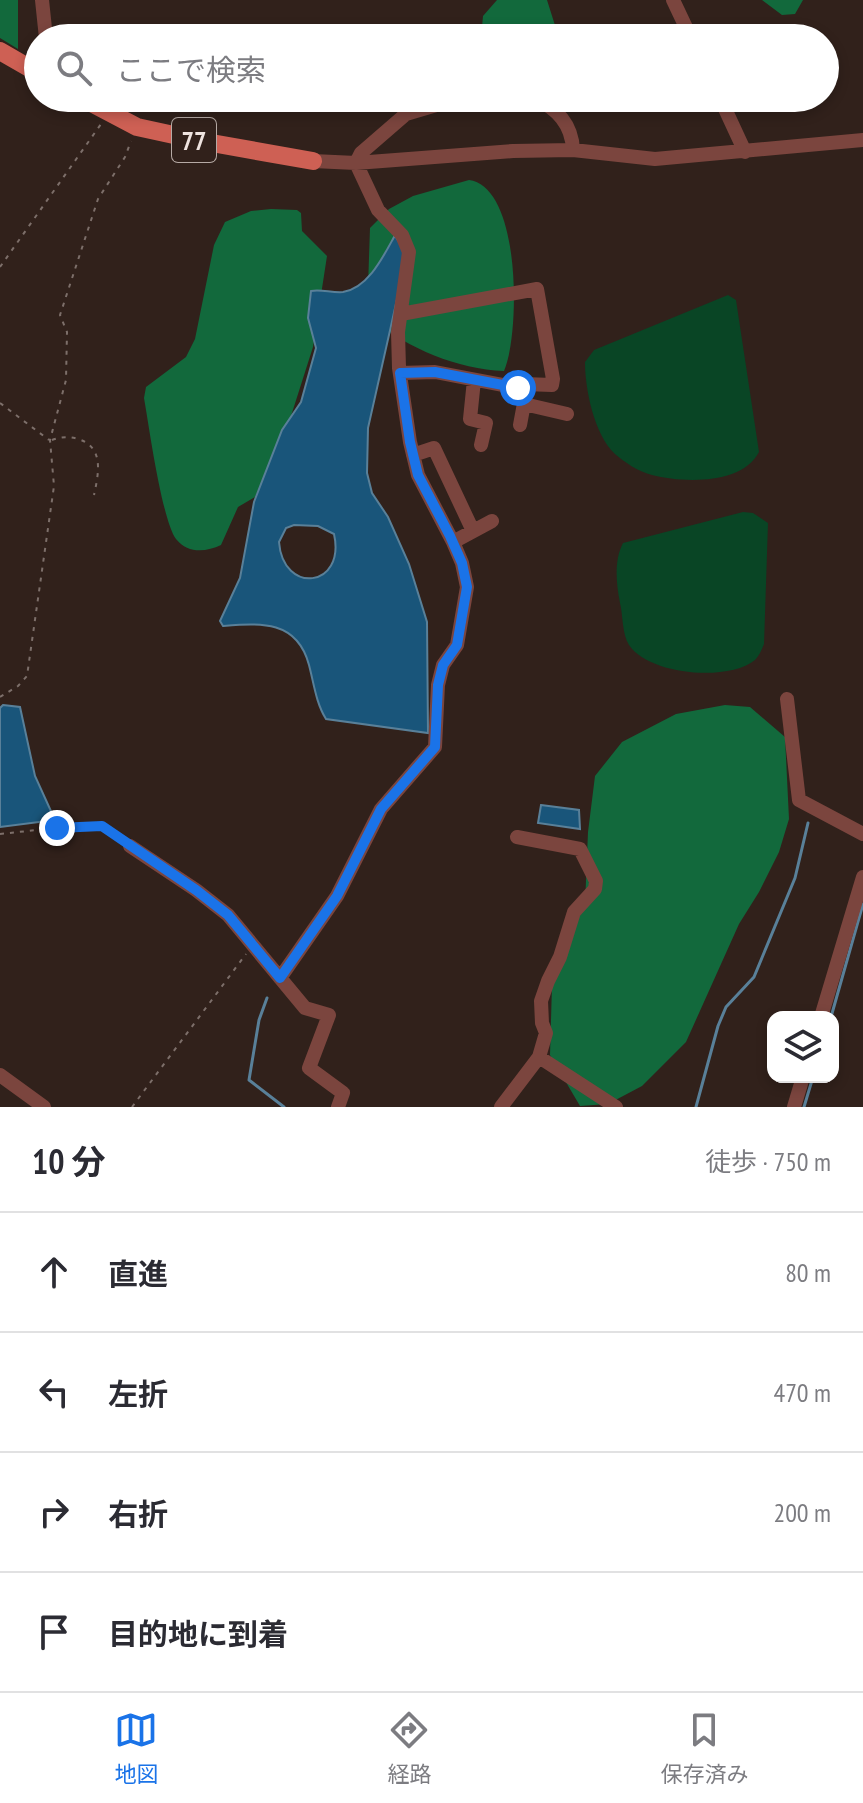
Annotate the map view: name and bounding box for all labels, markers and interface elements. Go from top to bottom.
search box [24,24,839,112]
icon: search [52,46,96,90]
text: ここで検索 [116,50,266,89]
road number: 77 [172,118,216,162]
route start [500,370,536,406]
route end [39,810,75,846]
map controls [767,1011,839,1083]
button: layers [767,1011,839,1083]
text: 10 分 [32,1139,105,1183]
text: 徒歩 · 750 m [705,1145,831,1178]
icon: ahead [32,1250,76,1294]
text: 直進 [108,1254,168,1293]
text: 80 m [785,1256,831,1289]
icon: left [32,1370,76,1414]
text: 左折 [108,1374,168,1413]
text: 470 m [773,1376,831,1409]
icon: right [32,1490,76,1534]
text: 右折 [108,1494,168,1533]
text: 200 m [773,1496,831,1529]
icon: arrive [32,1610,76,1654]
text: 目的地に到着 [108,1614,288,1653]
tab: 地図 [114,1708,159,1788]
tab: 経路 [387,1708,432,1788]
tab: 保存済み [660,1708,749,1788]

